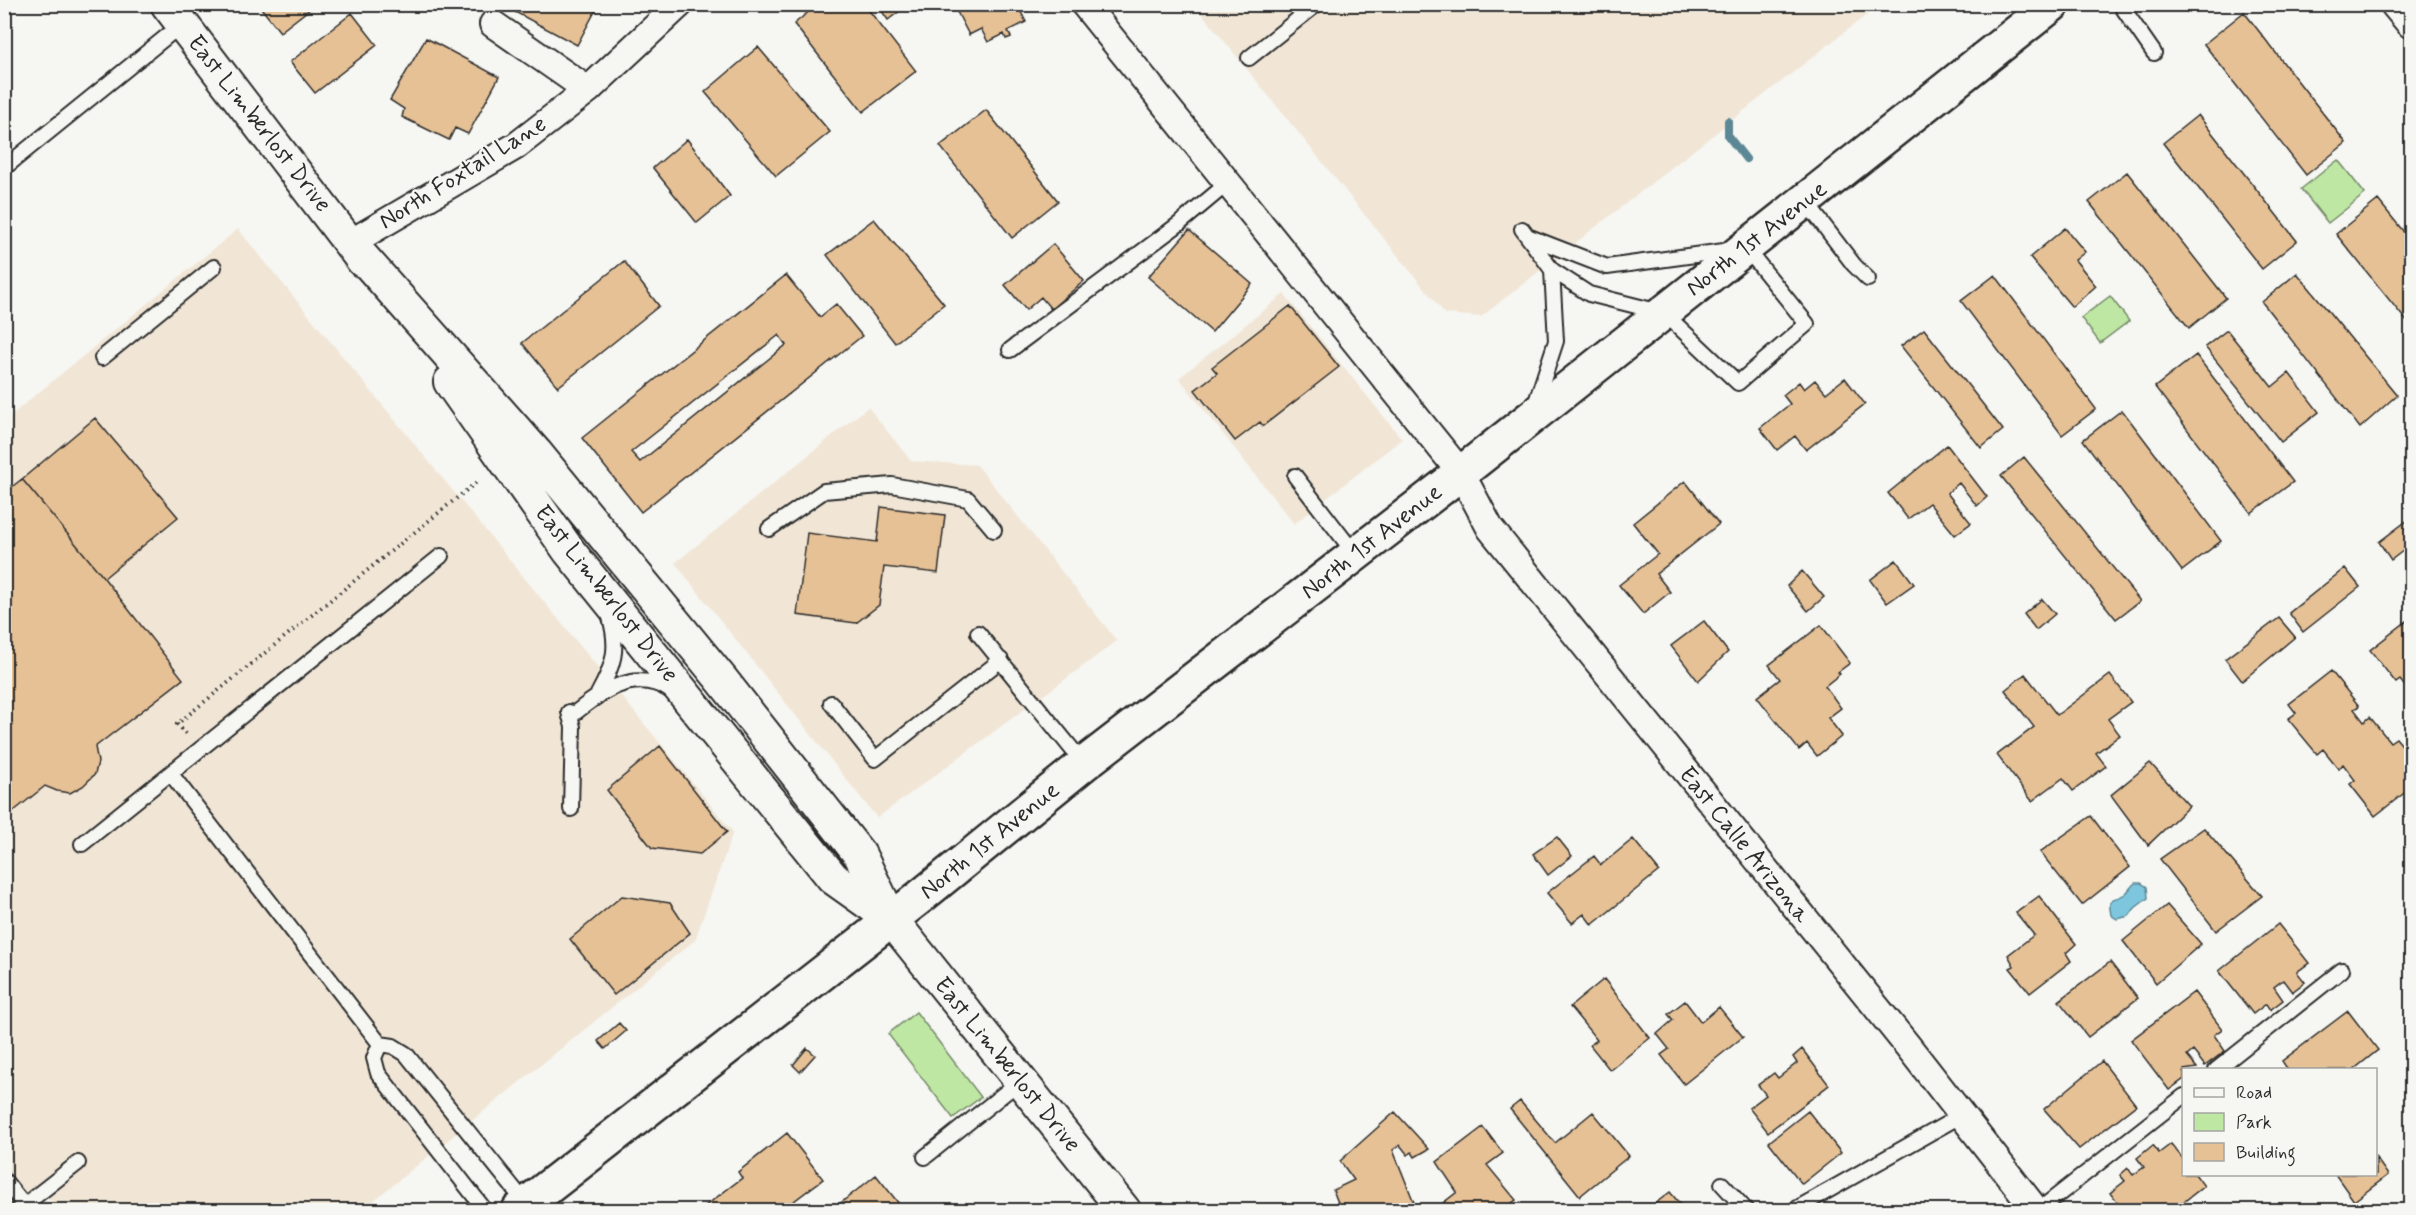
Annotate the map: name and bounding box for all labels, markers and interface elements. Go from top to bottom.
street label: East Limberlost Drive [180,29,338,219]
street label: North Foxtail Lane [373,109,553,237]
street label: North 1st Avenue [1680,174,1834,304]
street label: North 1st Avenue [1295,477,1449,607]
street label: East Limberlost Drive [527,499,685,689]
street label: East Calle Arizona [1671,760,1817,930]
street label: North 1st Avenue [914,775,1066,907]
street label: East Limberlost Drive [927,971,1087,1159]
legend [2182,1068,2377,1176]
text: Road [2236,1081,2272,1105]
text: Park [2236,1111,2272,1135]
text: Building [2236,1141,2296,1167]

